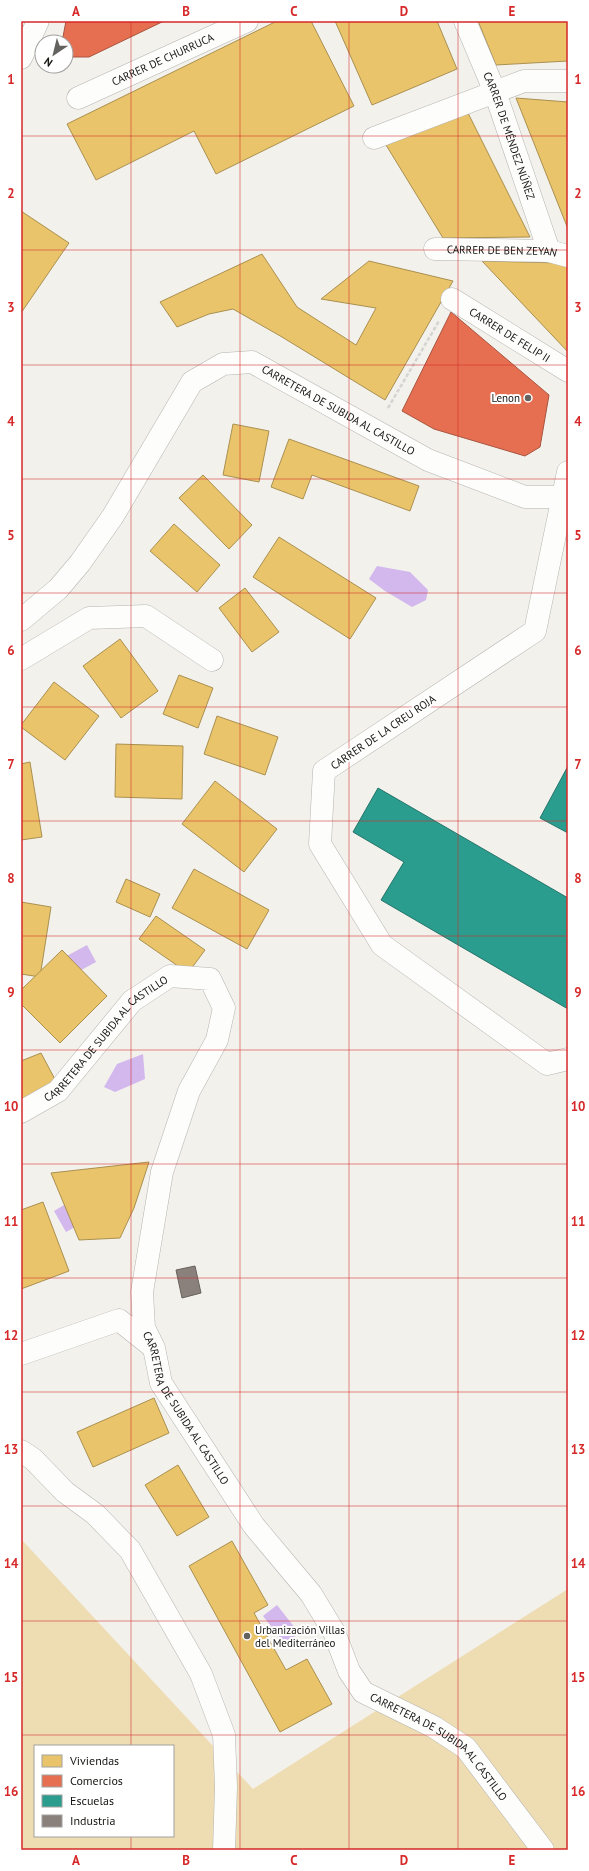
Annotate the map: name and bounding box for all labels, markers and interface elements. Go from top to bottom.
text: A [72,3,80,20]
text: B [182,3,190,20]
text: C [290,3,298,20]
text: D [400,3,408,20]
text: E [509,3,516,20]
street label: CARRER DE CHURRUCA [109,30,216,89]
north arrow [34,34,74,74]
text: N [41,54,55,70]
street label: CARRER DE MÉNDEZ NÚÑEZ [480,70,538,201]
text: 1 [7,71,15,88]
text: 1 [574,71,582,88]
text: 2 [7,185,15,202]
text: 2 [574,185,582,202]
street label: CARRER DE BEN ZEYAN [447,242,559,260]
text: 3 [7,299,15,316]
text: 3 [574,299,582,316]
street label: CARRER DE FELIP II [467,305,553,365]
street label: CARRETERA DE SUBIDA AL CASTILLO [259,362,417,458]
place label: Lenon [491,391,520,405]
marker: Lenon [523,393,533,403]
text: 4 [7,413,15,430]
text: 4 [574,413,582,430]
text: 5 [7,527,15,544]
text: 5 [574,527,582,544]
text: 6 [7,642,15,659]
text: 6 [574,642,582,659]
street label: CARRER DE LA CREU ROJA [328,691,439,772]
text: 7 [7,756,15,773]
text: 7 [574,756,582,773]
text: 8 [7,870,15,887]
text: 8 [574,870,582,887]
street label: CARRETERA DE SUBIDA AL CASTILLO [41,972,171,1105]
text: 9 [7,984,15,1001]
text: 9 [574,984,582,1001]
text: 10 [4,1098,18,1115]
text: 10 [571,1098,585,1115]
text: 11 [4,1213,18,1230]
text: 11 [571,1213,585,1230]
text: 12 [4,1327,18,1344]
text: 12 [571,1327,585,1344]
street label: CARRETERA DE SUBIDA AL CASTILLO [140,1329,232,1487]
text: 13 [4,1441,18,1458]
text: 13 [571,1441,585,1458]
text: 14 [4,1555,19,1572]
text: 14 [571,1555,586,1572]
place label: Urbanización Villas del Mediterráneo [255,1623,345,1650]
marker: Urbanización Villas del Mediterráneo [242,1631,252,1641]
text: 15 [4,1669,18,1686]
text: 15 [571,1669,585,1686]
street label: CARRETERA DE SUBIDA AL CASTILLO [368,1690,510,1804]
legend [34,1745,174,1837]
text: Viviendas [69,1753,119,1768]
text: Comercios [70,1773,123,1788]
text: 16 [4,1783,18,1800]
text: 16 [571,1783,585,1800]
text: Escuelas [70,1793,114,1808]
text: Industria [70,1813,115,1828]
text: A [72,1852,80,1869]
text: B [182,1852,190,1869]
text: C [290,1852,298,1869]
text: D [400,1852,408,1869]
text: E [509,1852,516,1869]

